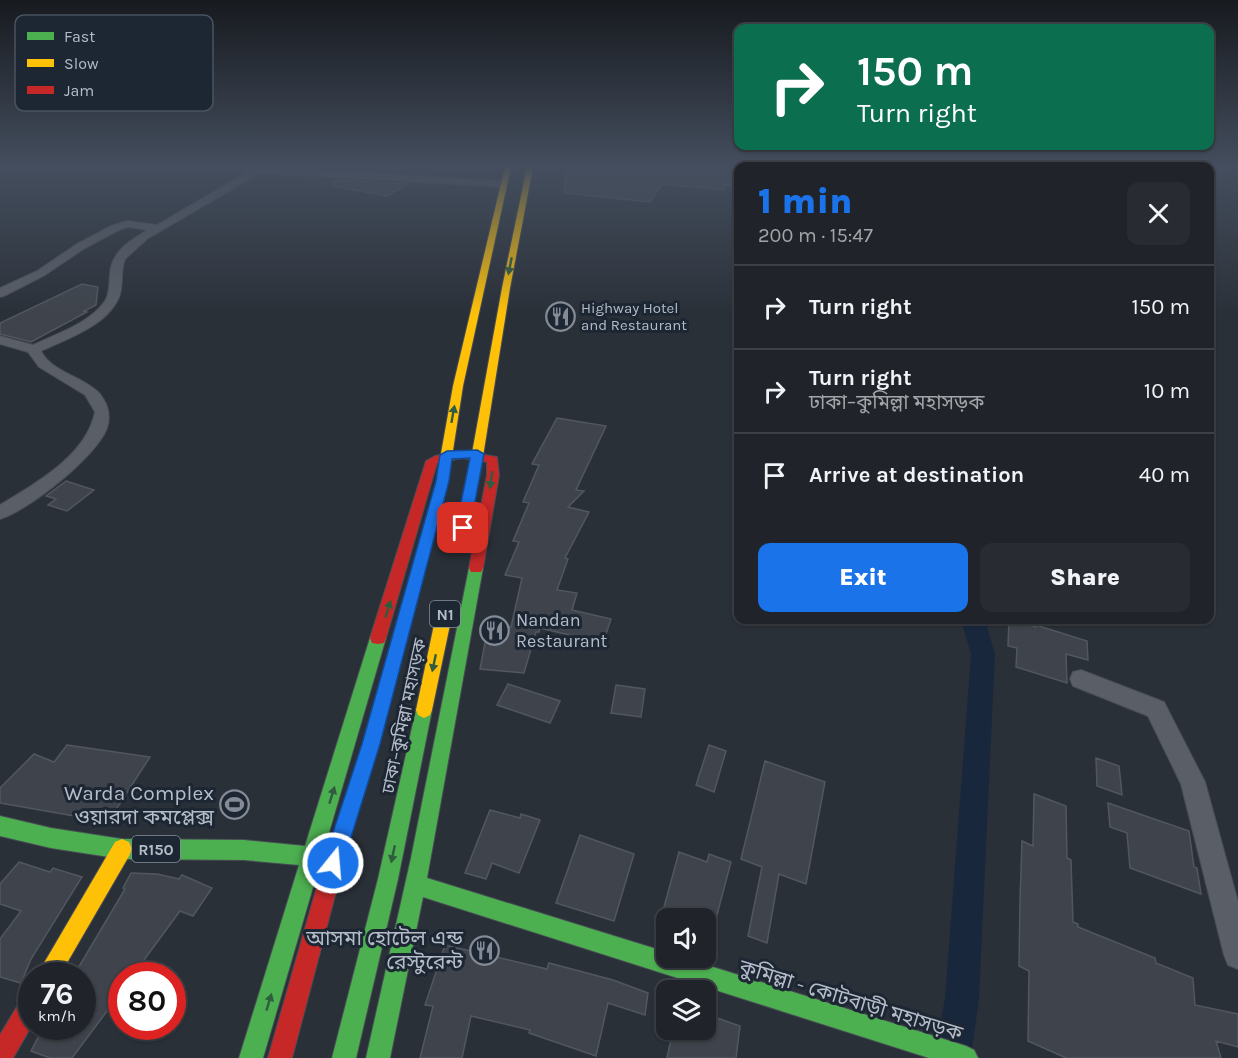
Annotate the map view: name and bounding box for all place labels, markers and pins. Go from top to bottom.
place label: Highway Hotel and Restaurant [581,299,687,334]
restaurant icon: Highway Hotel and Restaurant [544,301,576,333]
pin [437,502,488,553]
place label: Nandan Restaurant [516,609,608,652]
restaurant icon: Nandan Restaurant [479,614,511,646]
place label: Warda Complex ওয়ারদা কমপ্লেক্স [64,781,214,829]
sports icon: Warda Complex ওয়ারদা কমপ্লেক্স [219,789,251,821]
place label: আসমা হোটেল এন্ড রেস্টুরেন্ট [305,926,464,975]
restaurant icon: আসমা হোটেল এন্ড রেস্টুরেন্ট [468,934,500,966]

